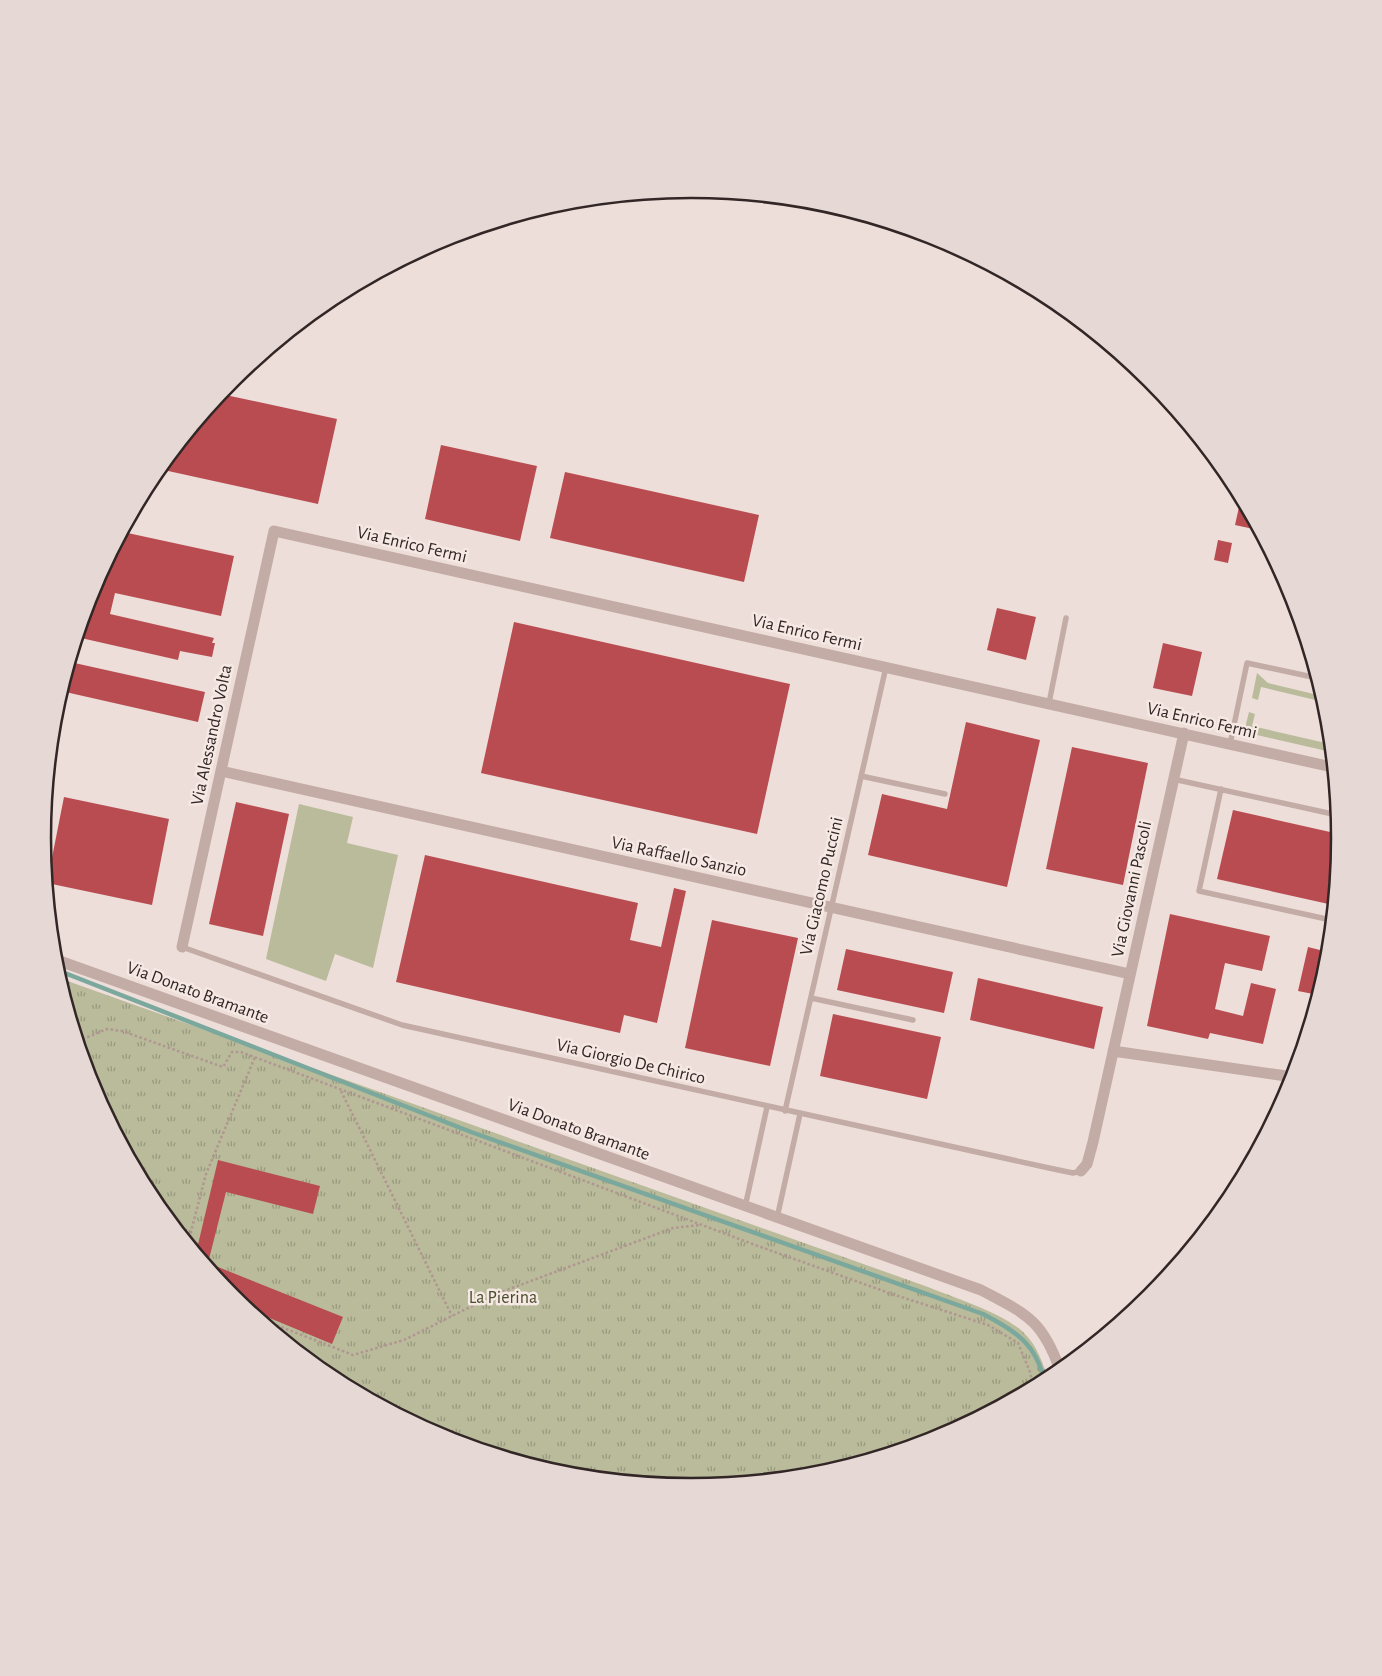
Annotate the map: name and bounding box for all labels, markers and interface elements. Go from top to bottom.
street label: Via Enrico Fermi [355,524,469,566]
street label: Via Enrico Fermi [750,612,864,654]
street label: Via Alessandro Volta [188,663,236,807]
street label: Via Enrico Fermi [1145,700,1259,742]
street label: Via Giacomo Puccini [797,815,847,957]
street label: Via Giovanni Pascoli [1109,819,1155,959]
street label: Via Raffaello Sanzio [610,834,748,880]
street label: Via Donato Bramante [124,959,271,1027]
street label: Via Giorgio De Chirico [555,1036,707,1088]
street label: Via Donato Bramante [505,1096,652,1164]
park label: La Pierina [469,1289,537,1307]

